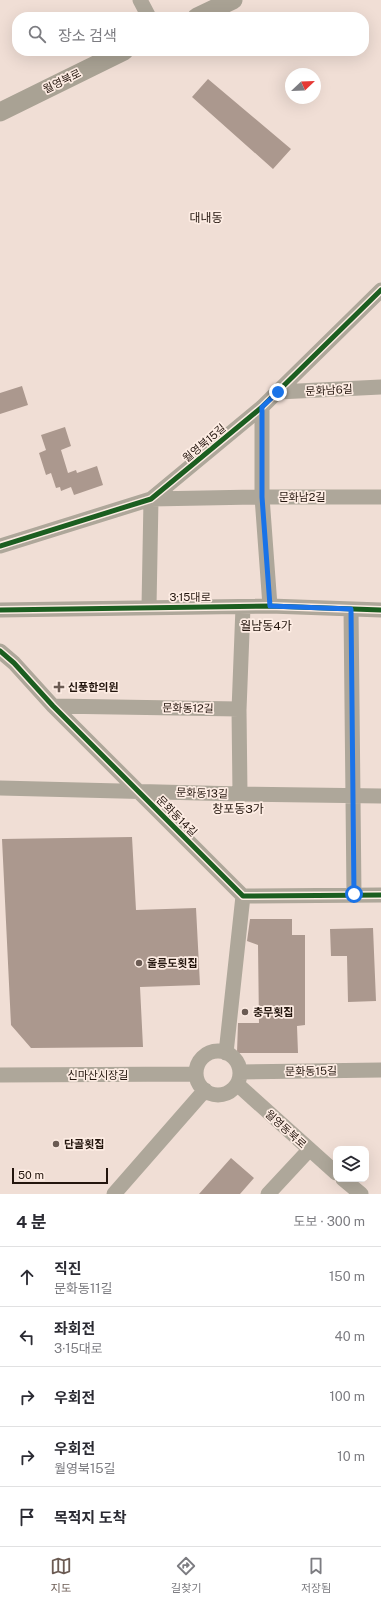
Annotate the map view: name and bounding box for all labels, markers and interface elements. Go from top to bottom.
search box [12,12,369,56]
icon: search [26,23,48,45]
text: 장소 검색 [58,27,117,44]
street label: 월영북로 [41,67,83,95]
north arrow [285,68,321,104]
district label: 대내동 [189,211,223,225]
route end [269,383,287,401]
street label: 문화남6길 [305,383,353,397]
street label: 월영북15길 [180,422,228,464]
street label: 문화남2길 [278,491,326,503]
street label: 3·15대로 [169,591,211,603]
district label: 월남동4가 [240,619,292,633]
marker: 신풍한의원 [53,681,65,693]
place label: 신풍한의원 [68,681,119,693]
street label: 문화동12길 [162,702,214,714]
street label: 문화동13길 [176,786,228,800]
street label: 문화동14길 [154,793,200,839]
district label: 창포동3가 [212,802,264,816]
route start [345,885,363,903]
place label: 울릉도횟집 [147,957,198,969]
marker: 울릉도횟집 [134,958,144,968]
place label: 충무횟집 [253,1006,293,1018]
marker: 충무횟집 [240,1007,250,1017]
street label: 문화동15길 [285,1065,337,1077]
street label: 신마산시장길 [68,1069,128,1081]
street label: 월영동북로 [263,1108,309,1150]
place label: 단골횟집 [64,1138,104,1150]
marker: 단골횟집 [51,1139,61,1149]
map controls [333,1146,369,1182]
button: layers [333,1146,369,1182]
scale bar [12,1166,108,1185]
text: 50 m [18,1169,44,1181]
text: 4 분 [16,1212,47,1232]
text: 도보 · 300 m [294,1214,365,1229]
text: 직진 [54,1260,82,1277]
icon: ahead [16,1266,38,1288]
text: 150 m [329,1269,365,1284]
text: 문화동11길 [54,1281,112,1296]
text: 좌회전 [54,1320,95,1337]
icon: left [16,1326,38,1348]
text: 40 m [334,1329,365,1344]
text: 3·15대로 [54,1341,103,1356]
icon: right [16,1386,38,1408]
text: 우회전 [54,1389,95,1406]
text: 100 m [329,1389,365,1404]
text: 우회전 [54,1440,95,1457]
icon: right [16,1446,38,1468]
text: 10 m [337,1449,365,1464]
text: 월영북15길 [54,1461,115,1476]
icon: arrive [16,1506,38,1528]
text: 목적지 도착 [54,1509,126,1526]
tab: 지도 [50,1555,72,1595]
tab: 길찾기 [171,1555,201,1595]
tab: 저장됨 [301,1555,331,1595]

